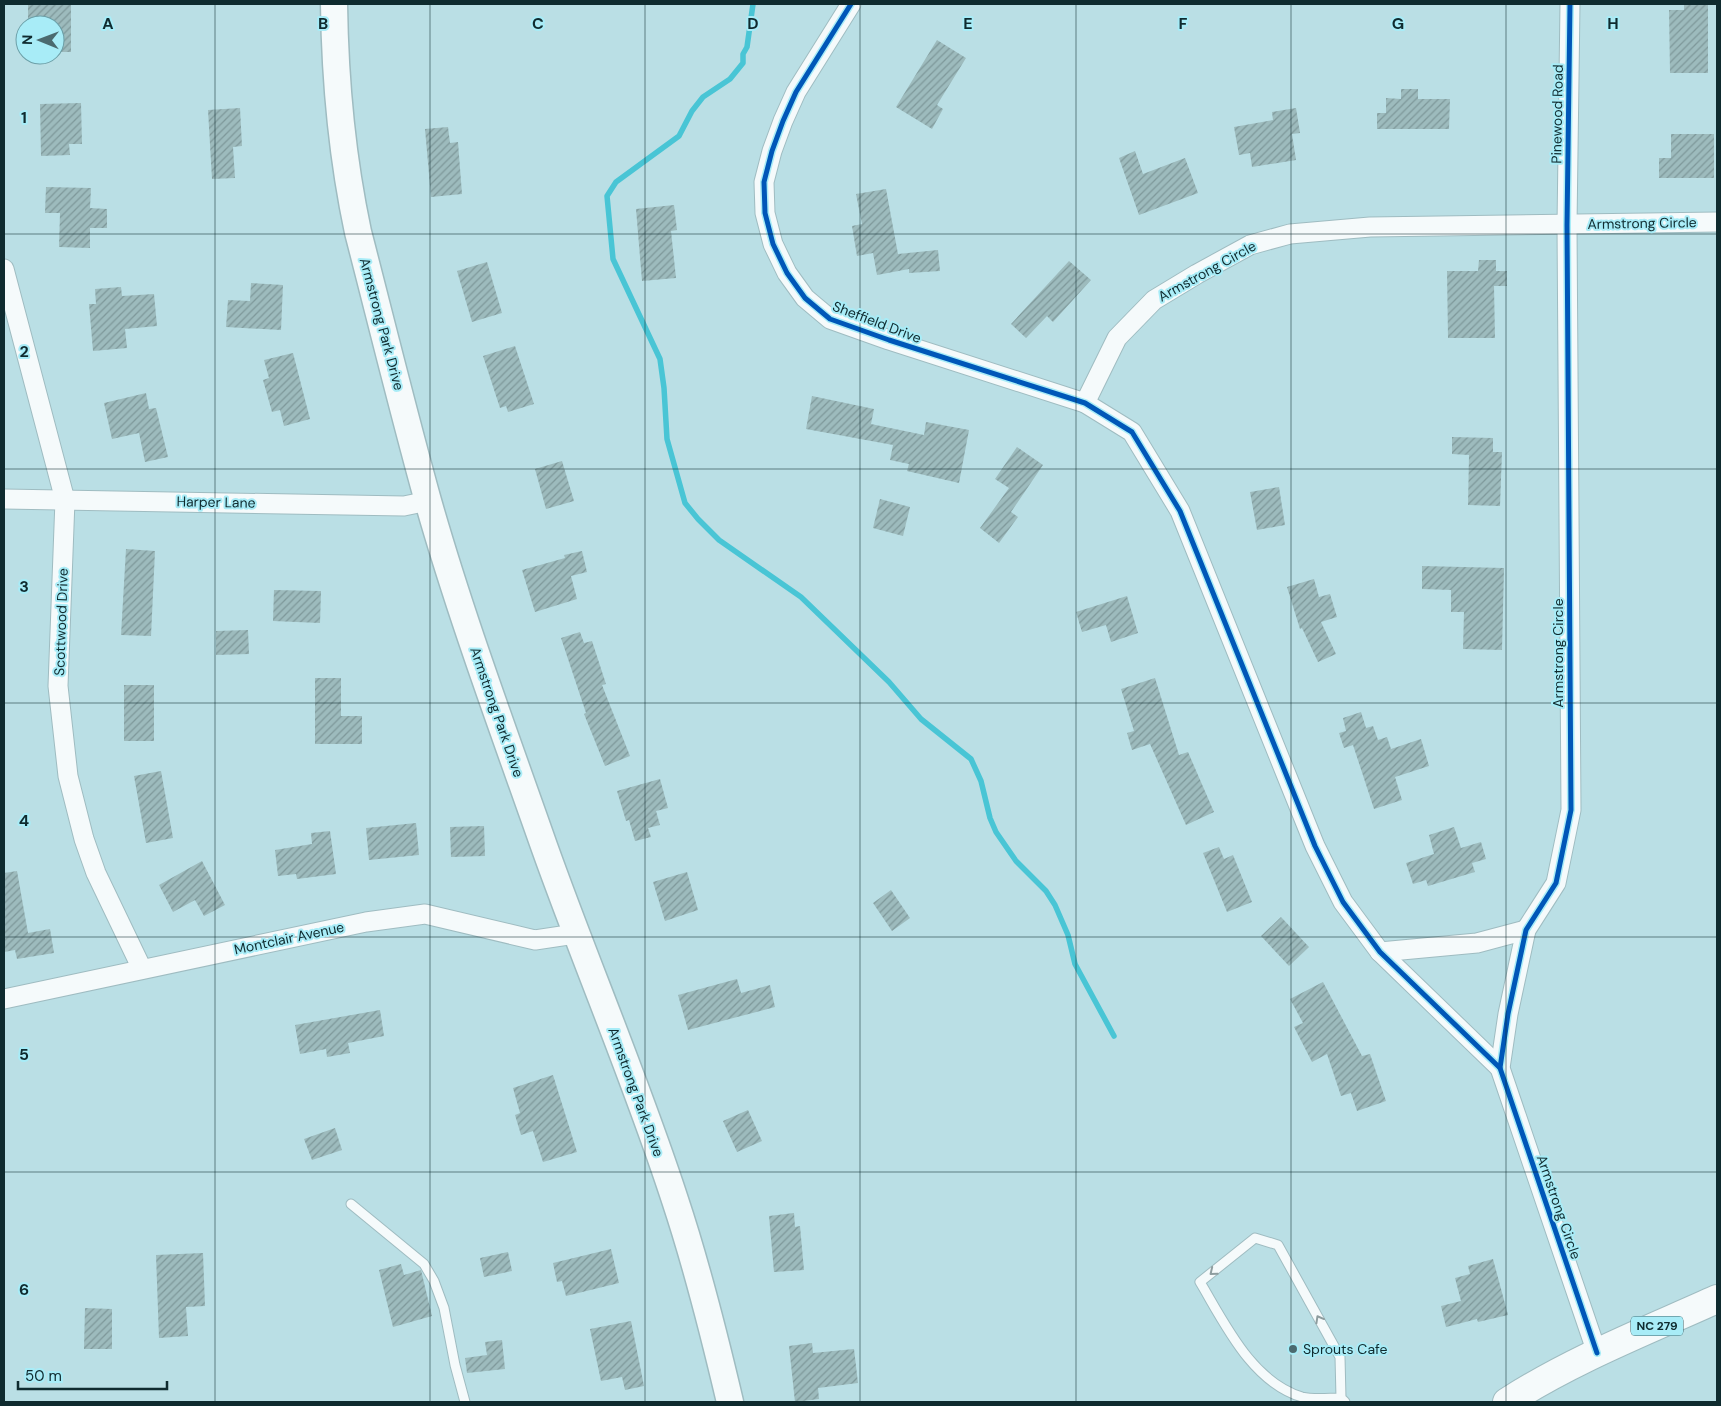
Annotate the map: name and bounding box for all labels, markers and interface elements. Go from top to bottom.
text: A [102,13,114,34]
text: B [318,13,328,34]
text: C [532,13,544,34]
text: D [747,13,759,34]
text: E [963,13,973,34]
text: F [1179,13,1188,34]
text: G [1392,13,1404,34]
text: H [1607,13,1619,34]
north arrow [15,15,65,65]
text: N [18,35,36,45]
street label: Pinewood Road [1547,64,1567,164]
text: 1 [21,107,27,128]
street label: Armstrong Circle [1587,213,1697,233]
street label: Armstrong Circle [1155,237,1259,305]
street label: Armstrong Park Drive [356,256,408,392]
street label: Sheffield Drive [830,297,924,347]
text: 2 [19,341,29,362]
street label: Harper Lane [176,492,256,512]
street label: Scottwood Drive [50,568,72,676]
text: 3 [19,576,29,597]
street label: Armstrong Circle [1549,598,1567,708]
street label: Armstrong Park Drive [466,645,528,779]
text: 4 [19,810,29,831]
street label: Montclair Avenue [232,918,346,958]
street label: Armstrong Park Drive [604,1025,668,1159]
text: 5 [19,1044,29,1065]
street label: Armstrong Circle [1533,1152,1585,1262]
one-way arrow [1210,1266,1219,1274]
text: 6 [19,1279,29,1300]
one-way arrow [1315,1316,1325,1325]
road number: NC 279 [1631,1316,1683,1335]
place label: Sprouts Cafe [1303,1340,1387,1358]
marker: Sprouts Cafe [1287,1343,1299,1355]
scale bar [18,1358,166,1390]
text: 50 m [25,1366,62,1386]

